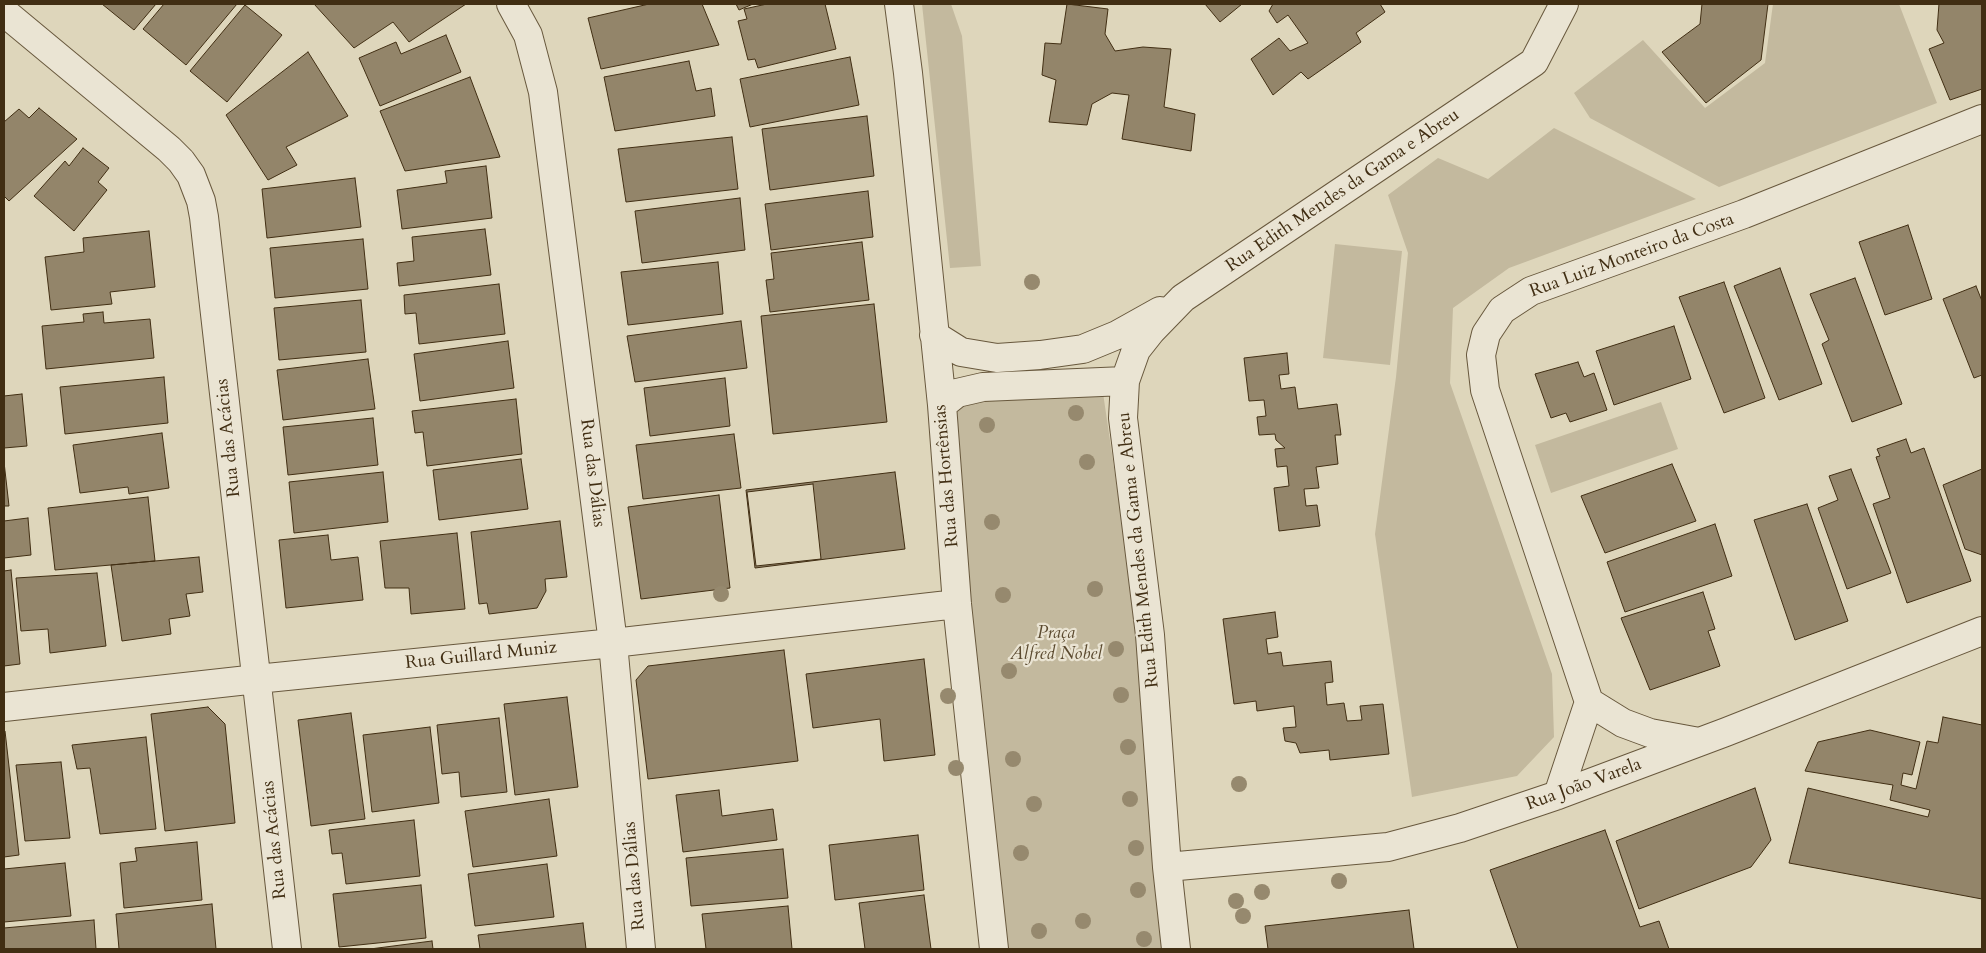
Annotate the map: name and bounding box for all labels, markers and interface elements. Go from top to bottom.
street label: Rua Edith Mendes da Gama e Abreu [1222,105,1464,277]
street label: Rua Luiz Monteiro da Costa [1527,209,1737,303]
street label: Rua das Acácias [212,378,246,498]
street label: Rua das Hortênsias [930,404,964,548]
street label: Rua Edith Mendes da Gama e Abreu [1114,411,1164,689]
street label: Rua das Dálias [575,418,609,528]
park label: Praça Alfred Nobel [1010,623,1102,666]
street label: Rua Guillard Muniz [404,637,558,675]
street label: Rua João Varela [1523,754,1645,816]
street label: Rua das Acácias [258,780,292,900]
street label: Rua das Dálias [619,821,651,931]

